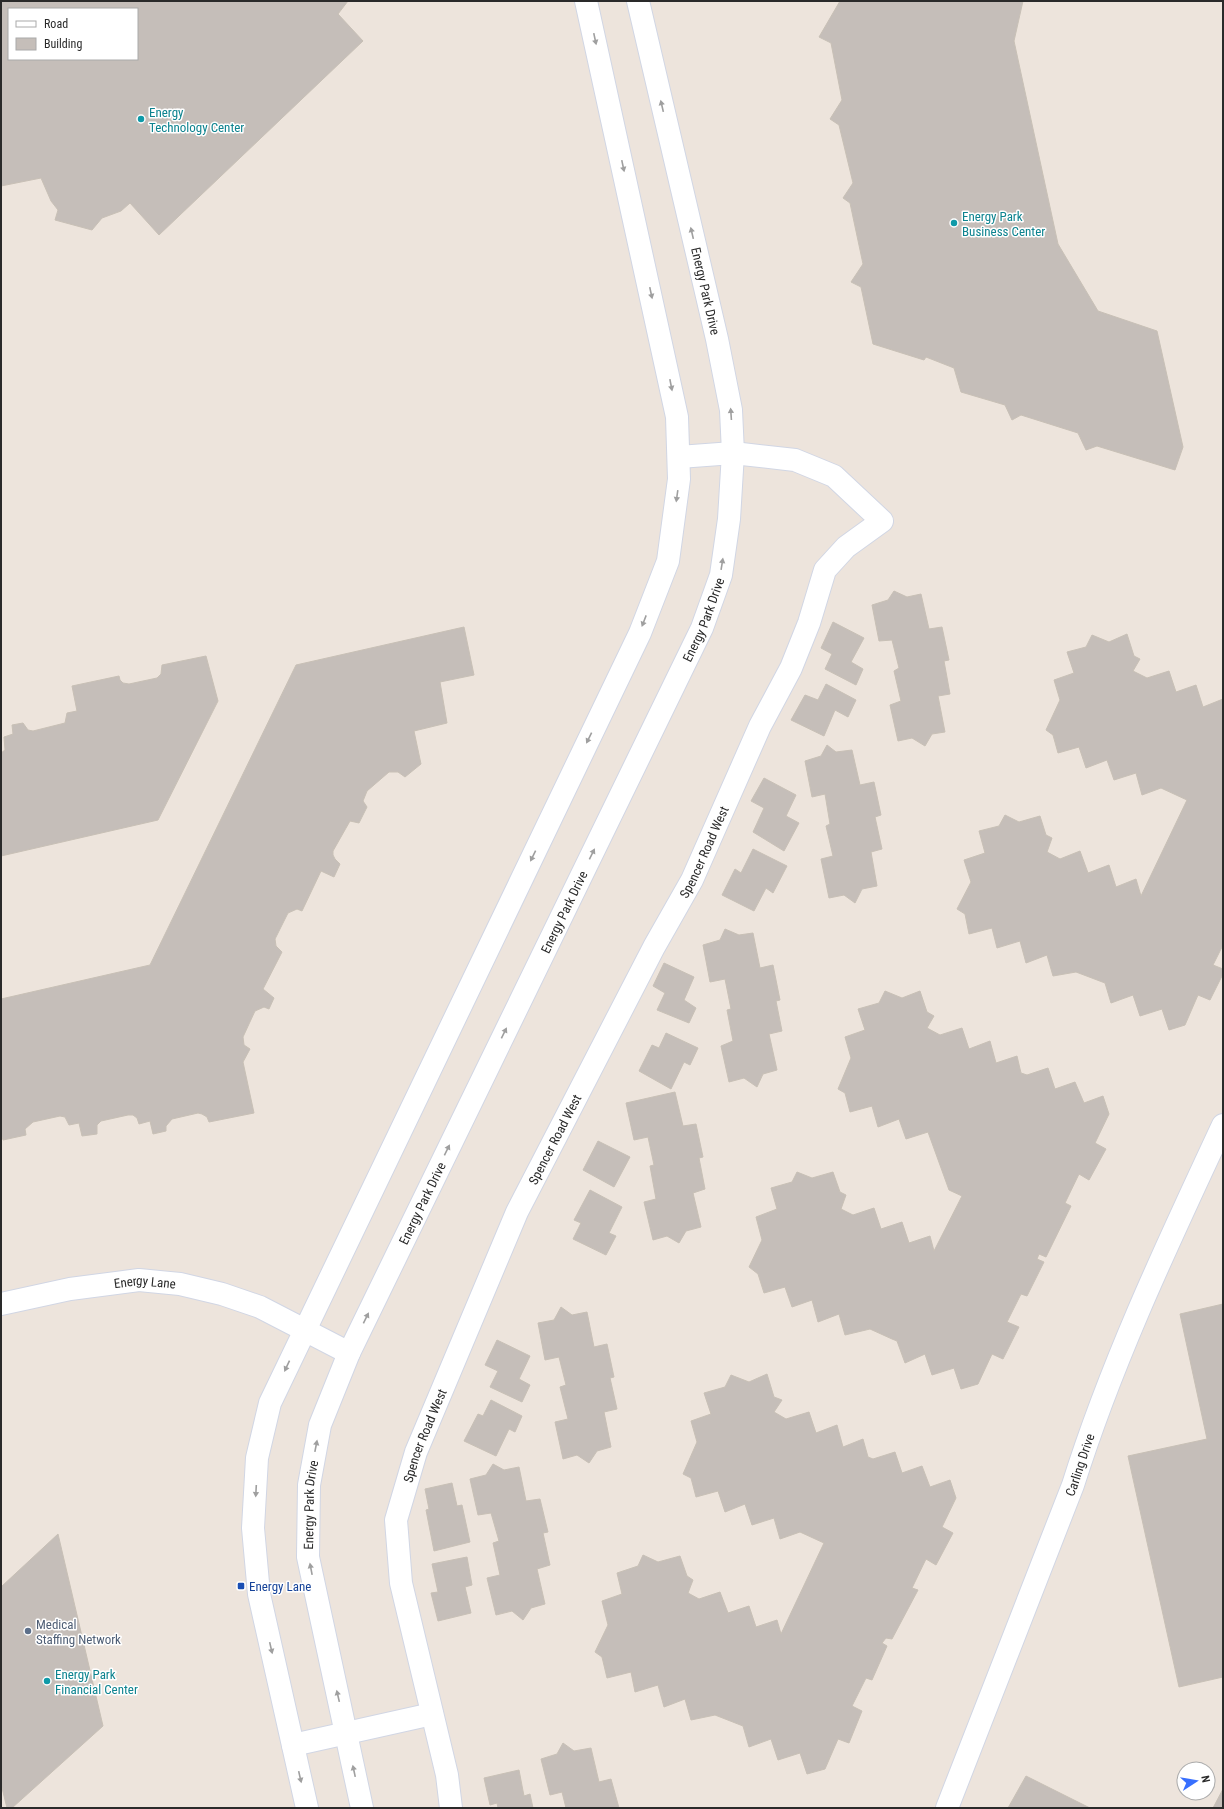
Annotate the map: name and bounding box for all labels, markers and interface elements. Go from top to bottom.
legend [8,8,138,60]
text: Road [44,17,68,31]
one-way arrow [592,33,598,45]
text: Building [44,37,82,51]
one-way arrow [659,100,665,112]
place label: Energy Technology Center [149,105,244,135]
marker: Energy Technology Center [136,114,146,124]
one-way arrow [620,160,626,172]
place label: Energy Park Business Center [962,209,1045,239]
marker: Energy Park Business Center [949,218,959,228]
one-way arrow [689,226,695,239]
street label: Energy Park Drive [688,246,723,336]
one-way arrow [649,287,655,299]
one-way arrow [668,379,674,391]
one-way arrow [727,408,734,420]
one-way arrow [674,490,680,502]
one-way arrow [719,558,725,570]
street label: Energy Park Drive [680,576,727,664]
one-way arrow [641,615,647,627]
one-way arrow [586,733,592,744]
street label: Spencer Road West [676,804,732,901]
one-way arrow [589,848,595,859]
one-way arrow [530,850,536,861]
street label: Energy Park Drive [538,869,591,956]
one-way arrow [501,1028,507,1039]
street label: Spencer Road West [526,1092,585,1187]
one-way arrow [444,1145,451,1156]
street label: Energy Park Drive [396,1160,449,1247]
street label: Energy Lane [113,1273,176,1292]
one-way arrow [363,1312,369,1323]
one-way arrow [284,1360,290,1371]
street label: Spencer Road West [400,1387,450,1484]
street label: Carling Drive [1062,1432,1098,1498]
one-way arrow [314,1440,320,1452]
street label: Energy Park Drive [301,1459,321,1550]
one-way arrow [252,1485,259,1497]
one-way arrow [307,1563,313,1575]
place label: Energy Lane [249,1579,311,1594]
marker: Energy Lane [236,1581,246,1591]
place label: Medical Staffing Network [36,1617,121,1647]
marker: Medical Staffing Network [23,1626,33,1636]
one-way arrow [269,1641,275,1654]
place label: Energy Park Financial Center [55,1667,138,1697]
marker: Energy Park Financial Center [42,1676,52,1686]
one-way arrow [334,1690,340,1702]
north arrow [1176,1761,1216,1801]
one-way arrow [351,1765,357,1777]
one-way arrow [297,1770,303,1783]
text: N [1198,1774,1212,1784]

